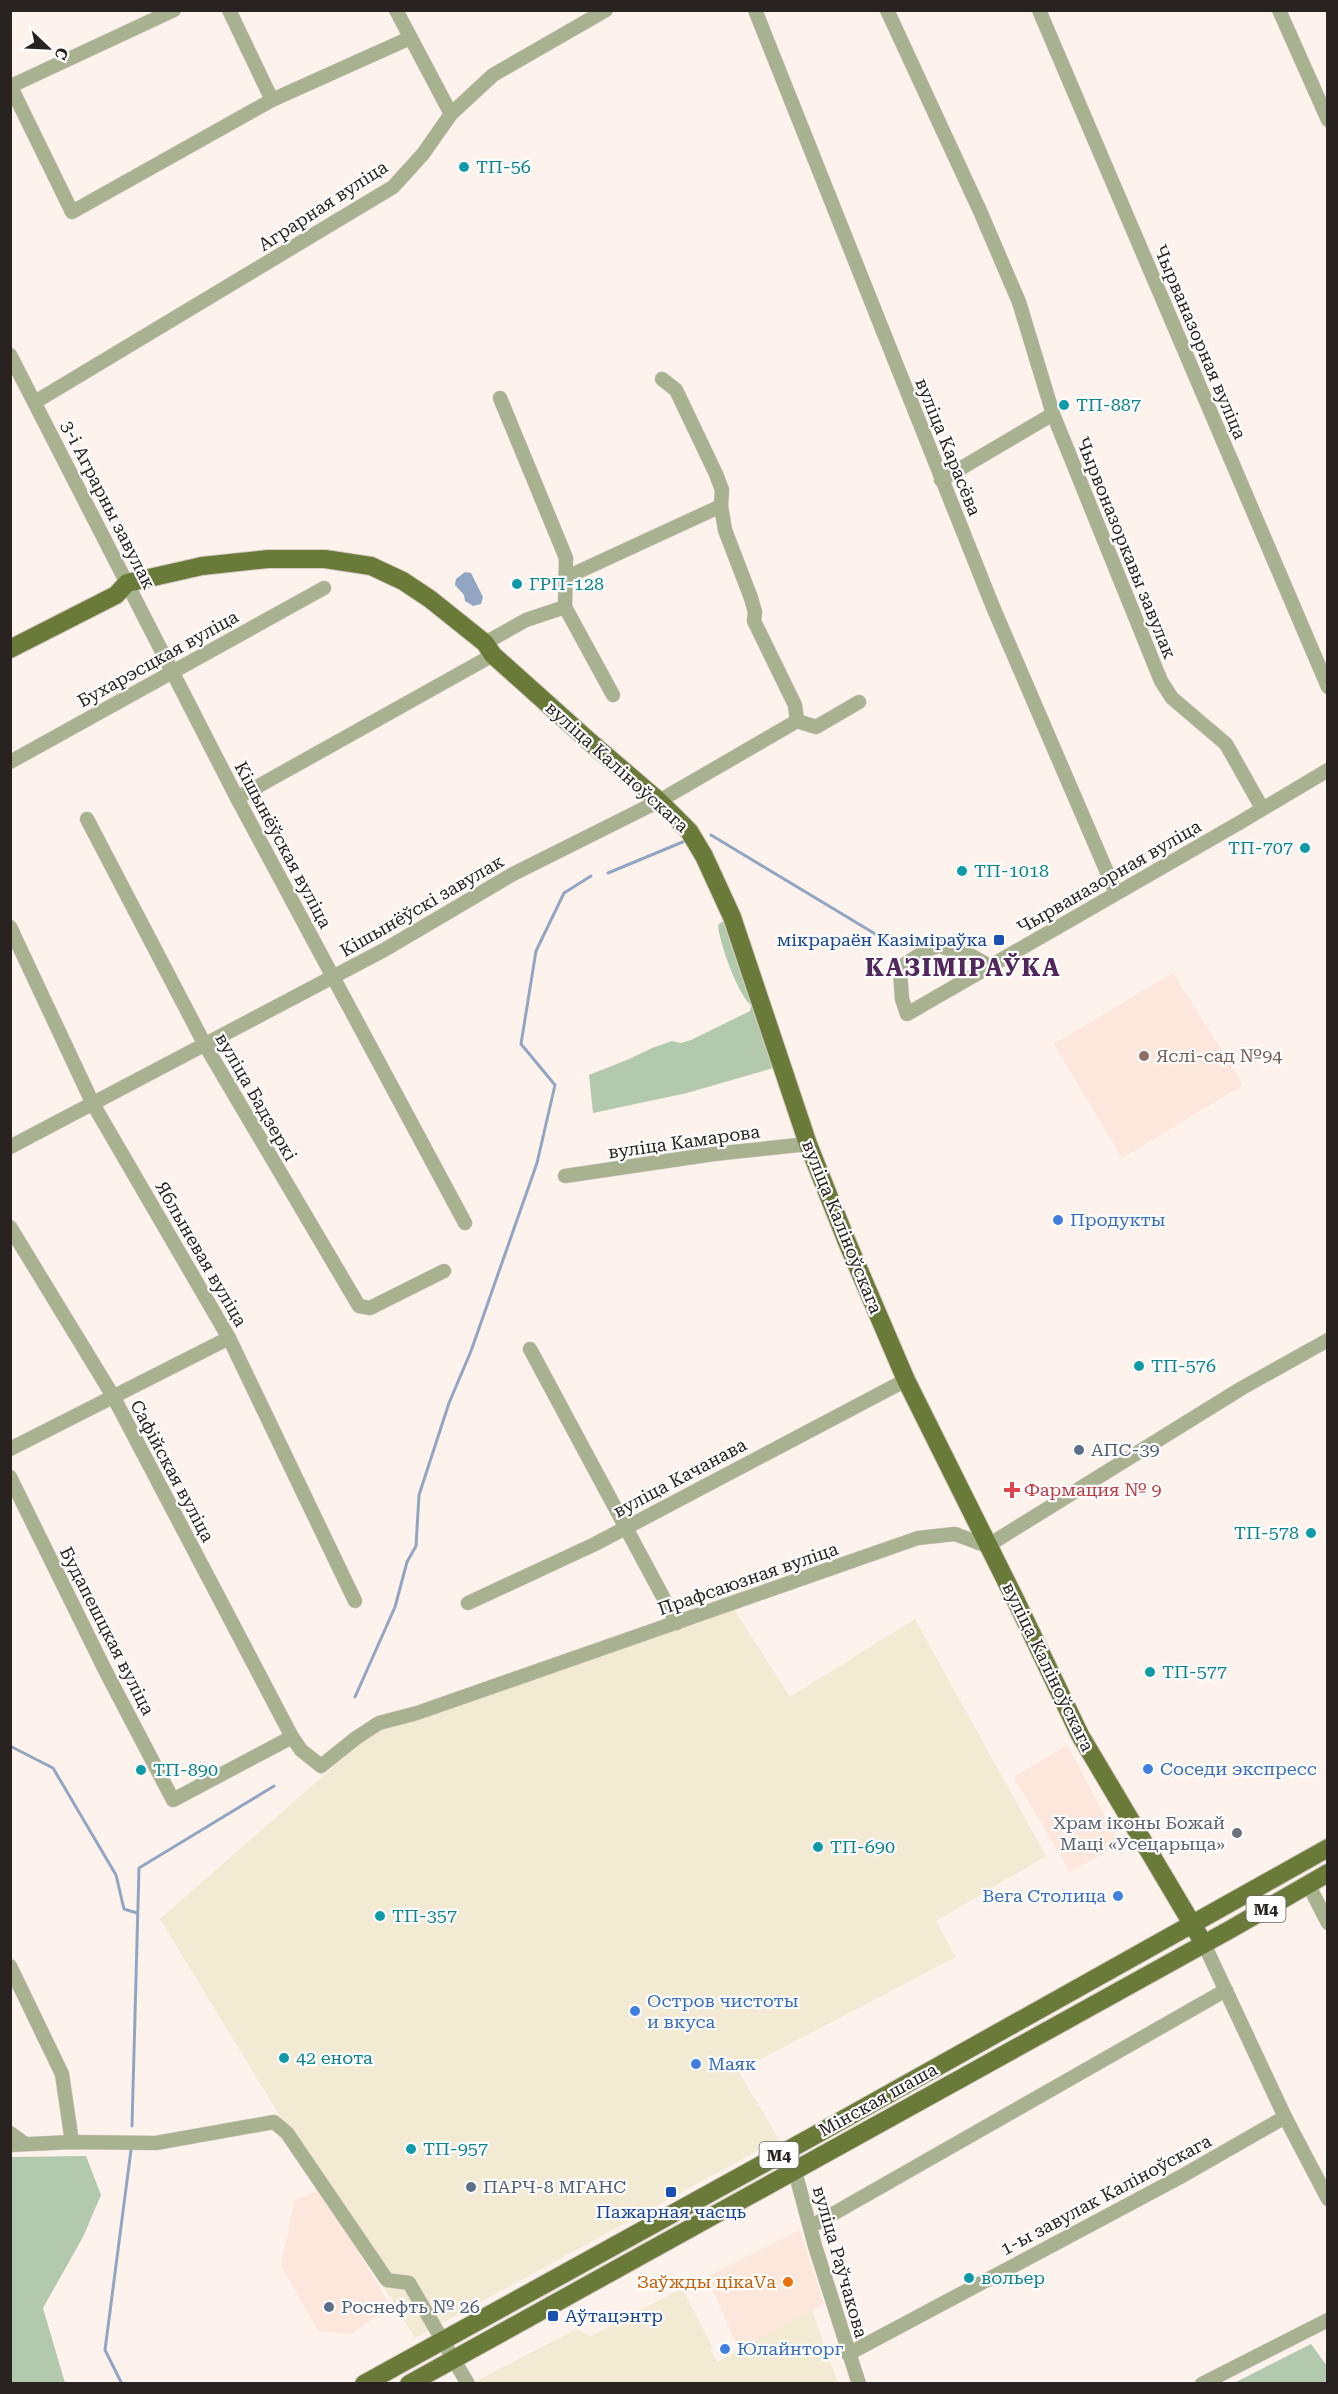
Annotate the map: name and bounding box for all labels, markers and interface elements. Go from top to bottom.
north arrow [18,18,78,78]
text: С [50,45,72,63]
street label: Аграрная вуліца [254,156,392,255]
place label: ТП-56 [476,156,531,177]
marker: ТП-56 [457,160,471,174]
street label: Чырваназорная вуліца [1150,241,1251,442]
street label: вуліца Карасёва [911,375,986,519]
place label: ТП-887 [1076,394,1141,415]
marker: ТП-887 [1057,398,1071,412]
street label: 3-і Аграрны завулак [57,417,160,592]
street label: Чырвоназоркавы завулак [1072,434,1181,662]
place label: ГРП-128 [529,573,604,594]
marker: ГРП-128 [510,577,524,591]
street label: Бухарэсцкая вуліца [74,605,242,712]
street label: вуліца Каліноўскага [541,697,693,837]
street label: Кішынёўская вуліца [231,758,336,932]
street label: Чырваназорная вуліца [1013,815,1205,938]
place label: ТП-707 [1228,837,1293,858]
marker: ТП-707 [1298,841,1312,855]
street label: Кішынёўскі завулак [336,850,507,961]
place label: ТП-1018 [974,860,1049,881]
marker: ТП-1018 [955,864,969,878]
place label: мікрараён Казіміраўка [777,929,987,950]
marker: мікрараён Казіміраўка [992,933,1006,947]
district label: КАЗІМІРАЎКА [865,953,1061,982]
street label: вуліца Бадзеркі [211,1029,302,1165]
place label: Яслі-сад №94 [1156,1045,1282,1066]
marker: Яслі-сад №94 [1137,1049,1151,1063]
street label: вуліца Камарова [607,1120,761,1163]
street label: вуліца Каліноўскага [798,1137,887,1317]
street label: Яблыневая вуліца [151,1177,252,1330]
place label: Продукты [1070,1209,1166,1230]
marker: Продукты [1051,1213,1065,1227]
place label: ТП-576 [1151,1355,1216,1376]
marker: ТП-576 [1132,1359,1146,1373]
street label: Сафійская вуліца [126,1396,219,1546]
street label: вуліца Качанава [610,1434,750,1522]
place label: АПС-39 [1091,1439,1160,1460]
marker: АПС-39 [1072,1443,1086,1457]
place label: Фармация № 9 [1024,1479,1161,1500]
marker: Фармация № 9 [1005,1483,1019,1497]
place label: ТП-578 [1234,1522,1299,1543]
marker: ТП-578 [1304,1526,1318,1540]
street label: Прафсаюзная вуліца [655,1538,841,1619]
street label: Будапешцкая вуліца [56,1543,159,1719]
street label: вуліца Каліноўскага [998,1579,1099,1755]
place label: ТП-577 [1162,1661,1227,1682]
marker: ТП-577 [1143,1665,1157,1679]
place label: Соседи экспресс [1160,1758,1317,1779]
place label: ТП-890 [153,1759,218,1780]
marker: Соседи экспресс [1141,1762,1155,1776]
marker: ТП-890 [134,1763,148,1777]
place label: Храм іконы Божай Маці «Усецарыца» [1053,1812,1225,1854]
marker: Храм іконы Божай Маці «Усецарыца» [1230,1826,1244,1840]
place label: ТП-690 [830,1836,895,1857]
marker: ТП-690 [811,1840,825,1854]
place label: Вега Столица [982,1885,1106,1906]
marker: Вега Столица [1111,1889,1125,1903]
road number: М4 [1246,1896,1286,1922]
place label: ТП-357 [392,1905,457,1926]
marker: ТП-357 [373,1909,387,1923]
place label: Остров чистоты и вкуса [647,1990,799,2032]
marker: Остров чистоты и вкуса [628,2004,642,2018]
place label: 42 енота [296,2047,373,2068]
marker: 42 енота [277,2051,291,2065]
place label: Маяк [708,2053,756,2074]
marker: Маяк [689,2057,703,2071]
street label: Мінская шаша [815,2058,941,2141]
street label: 1-ы завулак Каліноўскага [997,2130,1215,2259]
place label: ТП-957 [423,2138,488,2159]
marker: ТП-957 [404,2142,418,2156]
road number: М4 [760,2142,798,2168]
place label: ПАРЧ-8 МГАНС [483,2176,626,2197]
marker: ПАРЧ-8 МГАНС [464,2180,478,2194]
street label: вуліца Раўчакова [809,2183,872,2341]
marker: Пажарная часць [664,2185,678,2199]
place label: Пажарная часць [596,2201,747,2222]
place label: вольер [981,2267,1045,2288]
place label: Заўжды цікаVа [637,2271,776,2292]
marker: вольер [962,2271,976,2285]
marker: Заўжды цікаVа [781,2275,795,2289]
place label: Роснефть № 26 [341,2296,480,2317]
marker: Роснефть № 26 [322,2300,336,2314]
place label: Аўтацэнтр [565,2305,663,2326]
marker: Аўтацэнтр [546,2309,560,2323]
place label: Юлайнторг [737,2338,844,2359]
marker: Юлайнторг [718,2342,732,2356]

